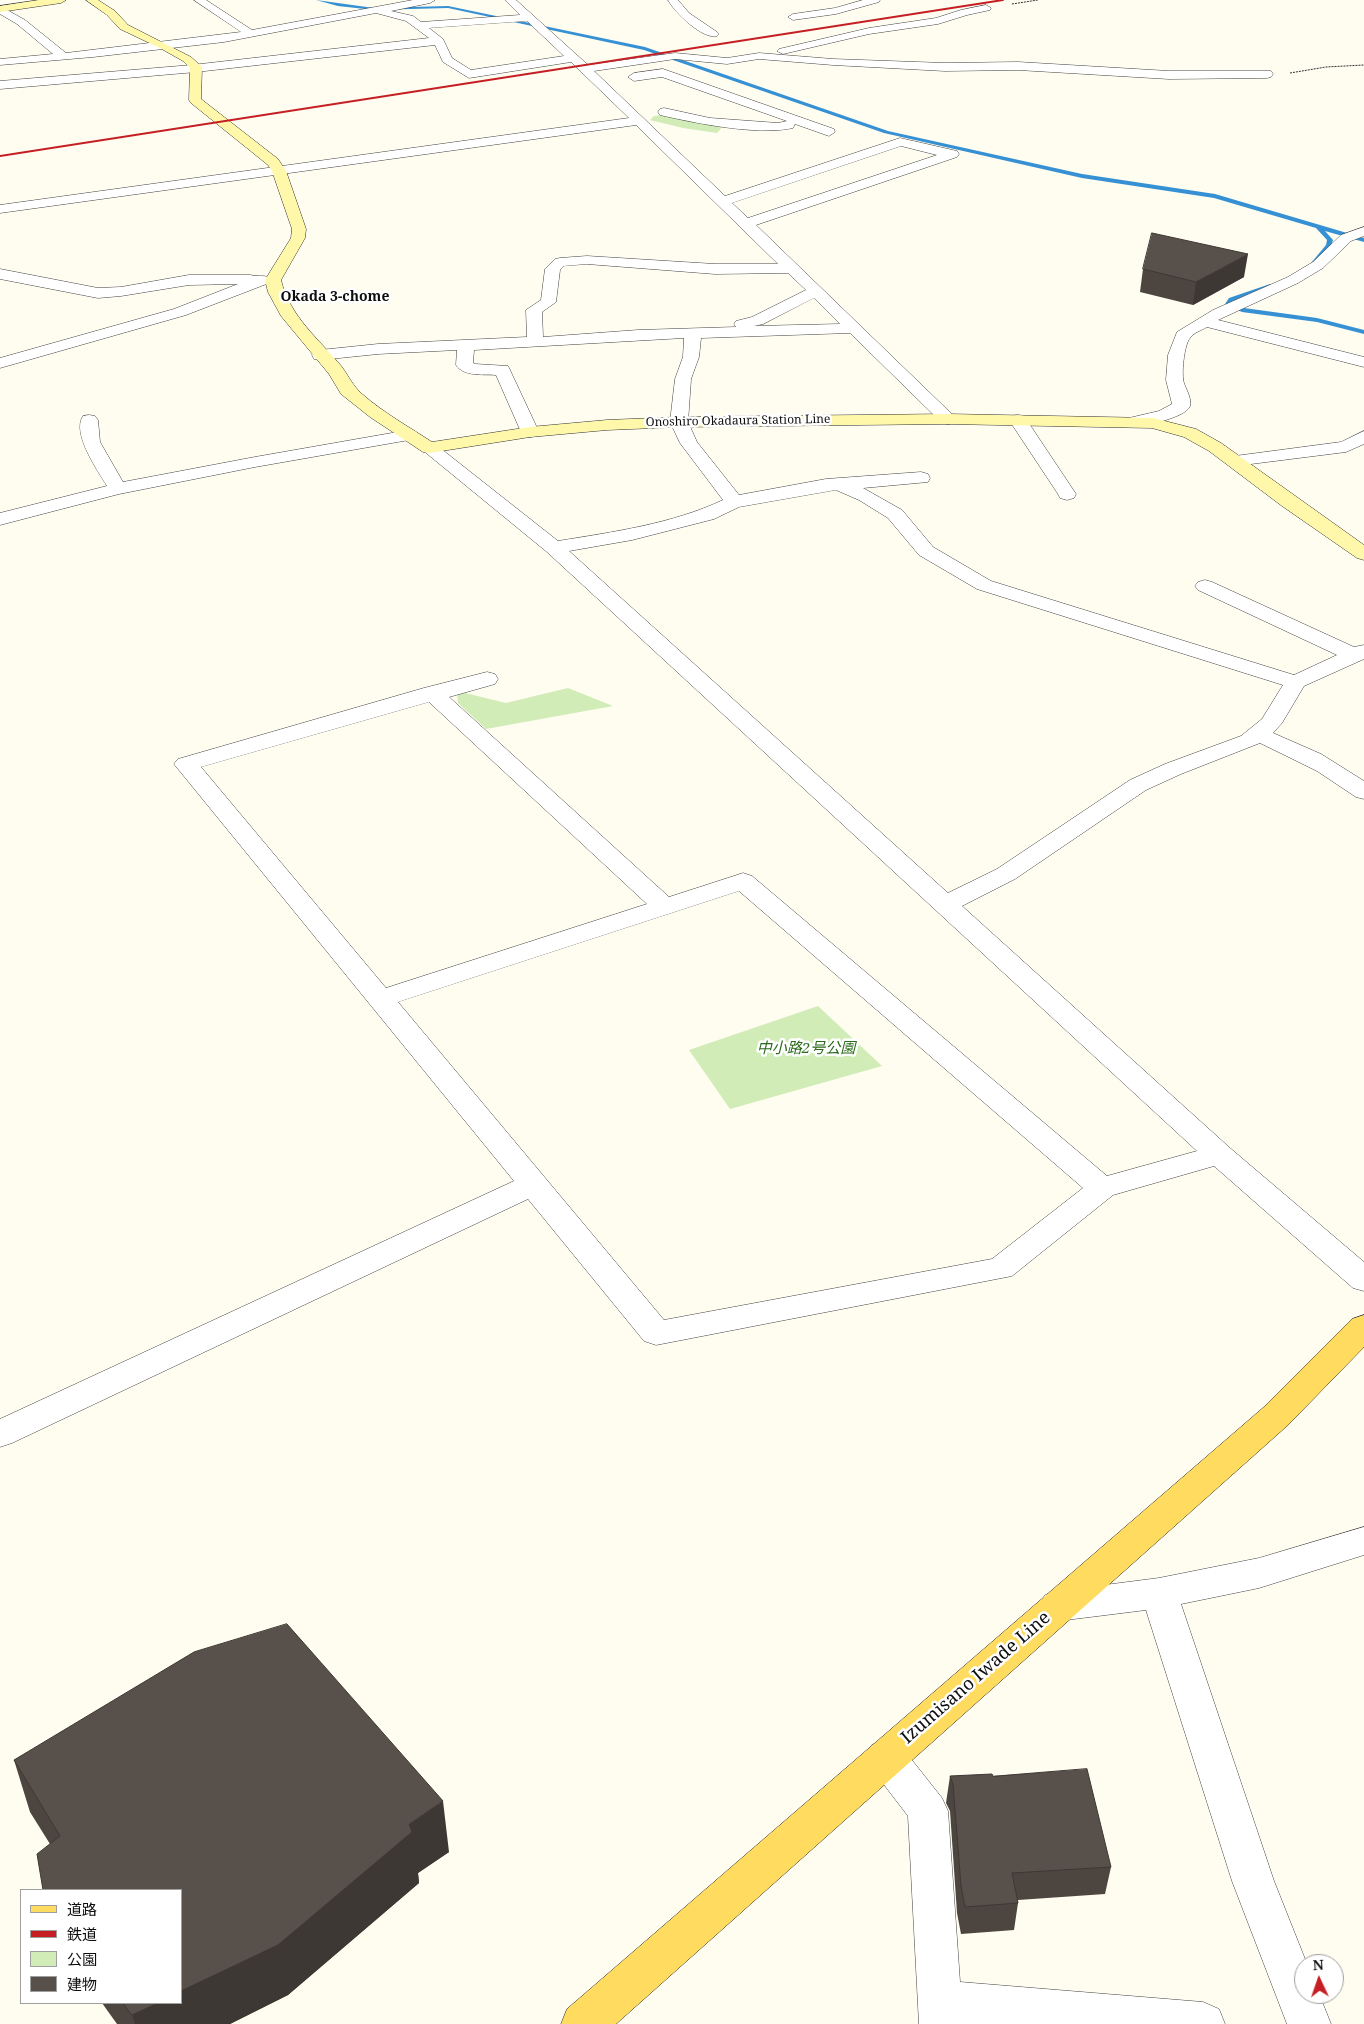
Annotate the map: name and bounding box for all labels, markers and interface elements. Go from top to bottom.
district label: Okada 3-chome [281,289,389,305]
street label: Onoshiro Okadaura Station Line [646,412,830,430]
park label: 中小路2号公園 [757,1040,855,1058]
street label: Izumisano Iwade Line [897,1607,1055,1749]
legend [20,1889,182,2004]
text: 道路 [67,1899,97,1919]
text: 鉄道 [67,1924,97,1944]
text: 公園 [67,1949,97,1969]
north arrow [1294,1954,1344,2004]
text: N [1312,1955,1324,1974]
text: 建物 [67,1974,97,1994]

